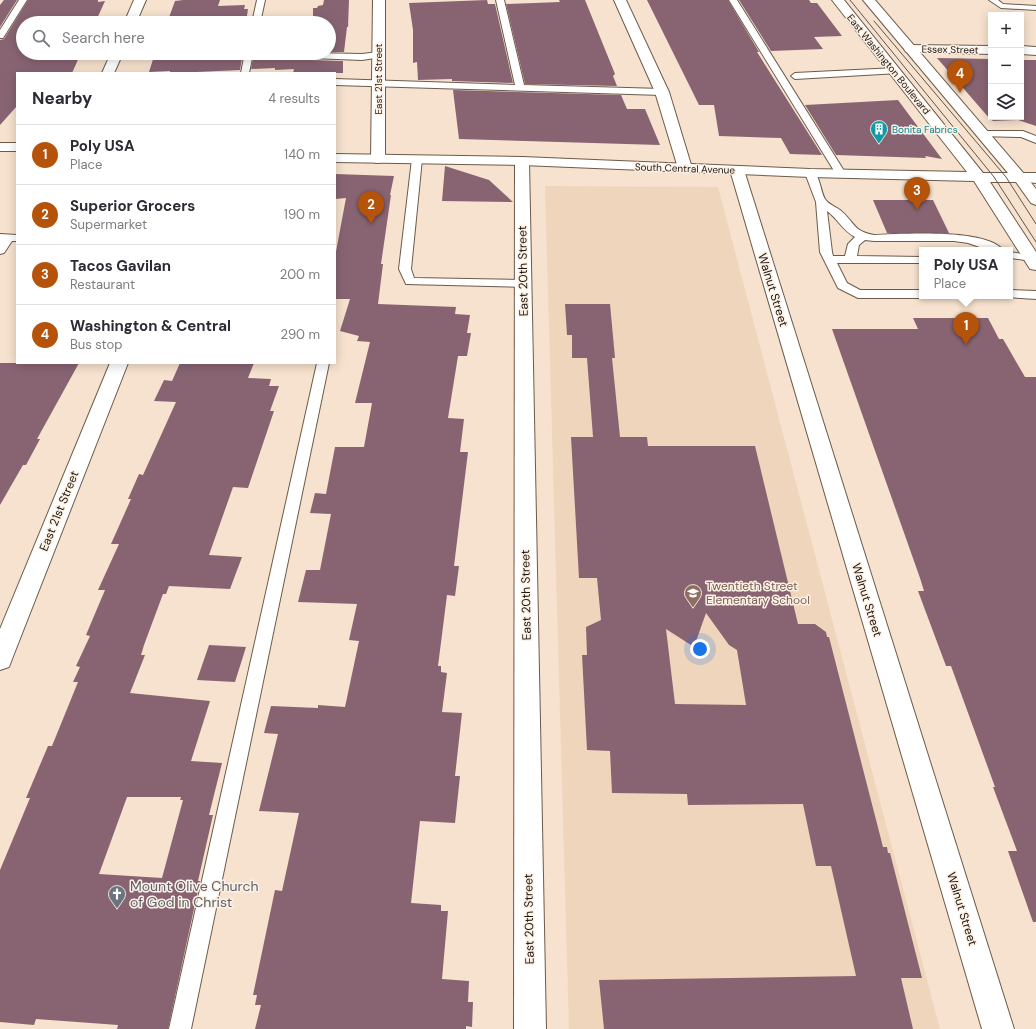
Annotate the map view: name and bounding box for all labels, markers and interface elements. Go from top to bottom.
street label: East Washington Boulevard [844,12,933,117]
map controls [988,12,1024,120]
button: + [988,12,1024,48]
search box [16,16,336,60]
icon: search [30,27,52,49]
text: Search here [62,28,145,48]
street label: East 21st Street [372,43,385,115]
street label: Essex Street [921,43,979,56]
button: − [988,48,1024,84]
pin: 4 [947,60,973,93]
button: layers [988,84,1024,120]
text: Nearby [32,87,92,109]
text: 4 results [268,90,320,107]
building icon: Bonita Fabrics [869,119,889,144]
place label: Bonita Fabrics [892,123,958,136]
text: Poly USA [70,136,135,156]
text: 1 [43,146,47,163]
text: 140 m [284,146,320,163]
text: Place [70,156,102,173]
street label: South Central Avenue [635,160,736,177]
pin: 3 [904,177,930,210]
pin: 2 [358,191,384,224]
text: Superior Grocers [70,196,195,216]
text: 2 [41,206,49,223]
text: 190 m [284,206,320,223]
text: Supermarket [70,216,147,233]
street label: East 20th Street [514,225,532,317]
popup [919,247,1013,299]
street label: Walnut Street [754,251,792,329]
text: Poly USA [934,255,998,275]
text: Tacos Gavilan [70,256,171,276]
text: 3 [41,266,49,283]
text: 200 m [280,266,320,283]
text: Place [934,275,966,292]
text: Restaurant [70,276,135,293]
pin: 1 [953,312,979,345]
text: Washington & Central [70,316,231,336]
text: 4 [41,326,49,343]
text: 290 m [281,326,320,343]
text: Bus stop [70,336,122,353]
street label: East 21st Street [36,468,83,554]
street label: East 20th Street [517,549,535,641]
street label: Walnut Street [848,561,886,639]
place label: Twentieth Street Elementary School [706,578,810,608]
school or university icon: Twentieth Street Elementary School [683,583,703,608]
your location [690,639,710,659]
street label: Walnut Street [943,870,981,948]
street label: East 20th Street [520,873,538,965]
place label: Mount Olive Church of God in Christ [130,877,258,911]
church icon: Mount Olive Church of God in Christ [107,884,127,909]

